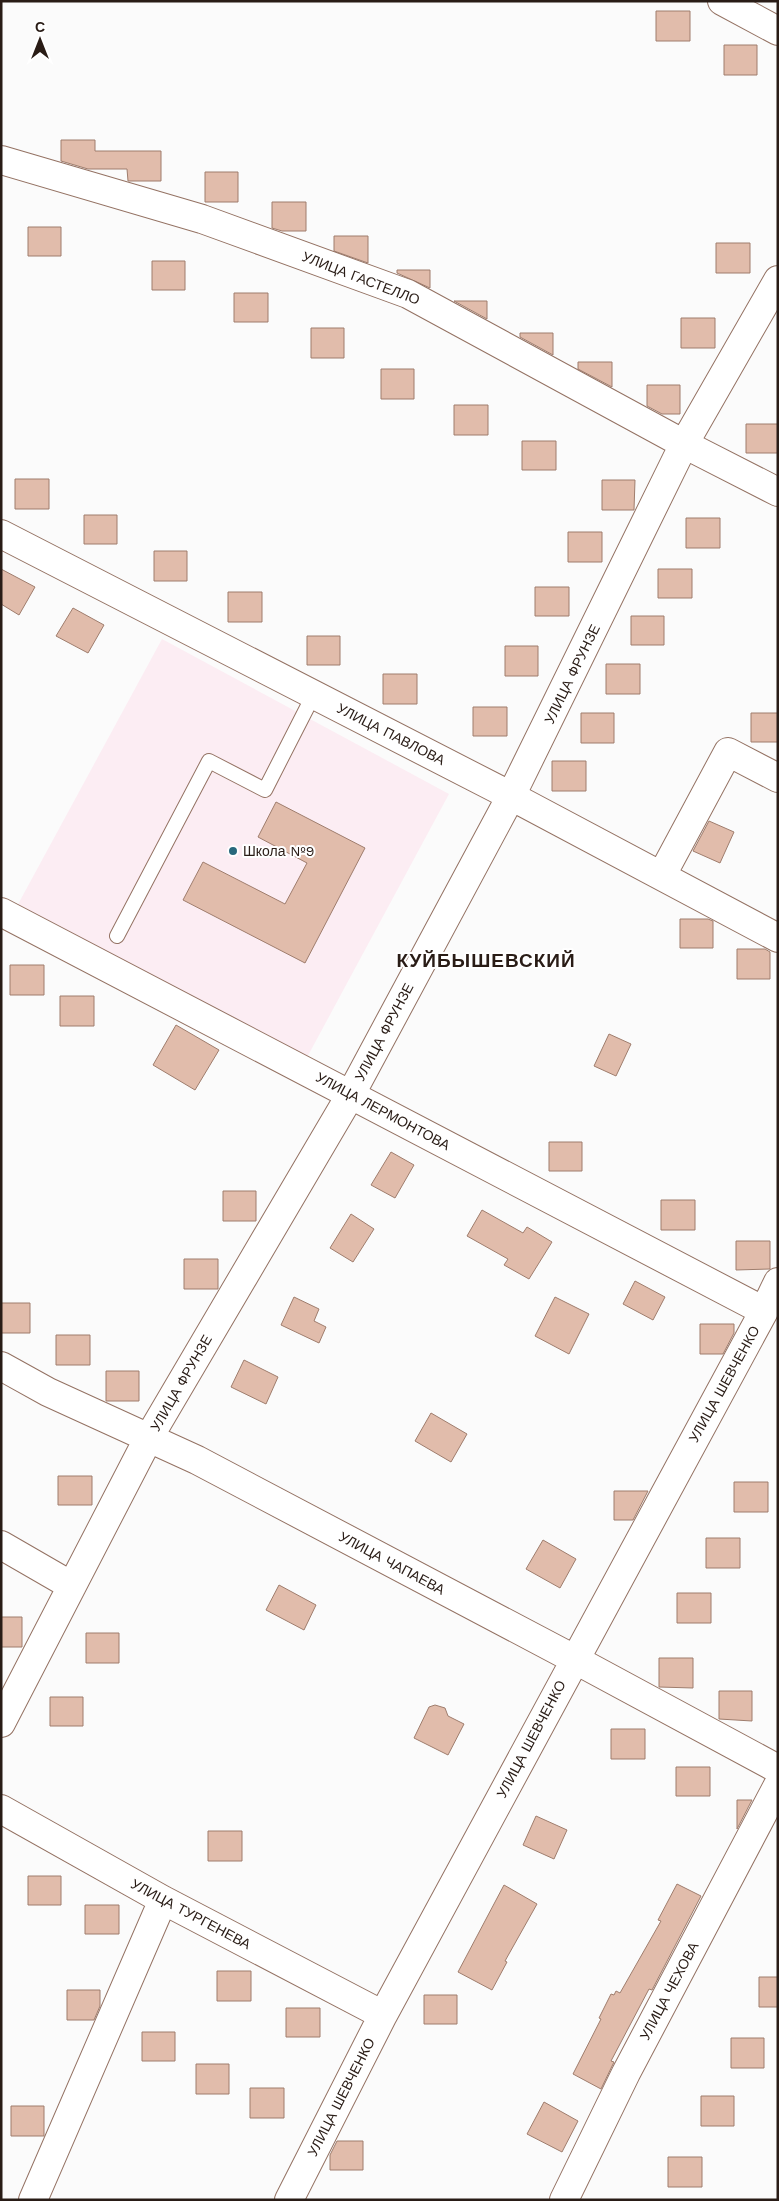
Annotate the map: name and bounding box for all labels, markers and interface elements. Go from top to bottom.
north arrow [15,15,65,65]
text: С [35,19,45,35]
street label: УЛИЦА ГАСТЕЛЛО [300,248,422,308]
street label: УЛИЦА ФРУНЗЕ [541,622,603,726]
street label: УЛИЦА ПАВЛОВА [334,700,448,768]
place label: Школа №9 [243,843,314,859]
marker: Школа №9 [227,845,239,857]
district label: КУЙБЫШЕВСКИЙ [396,949,576,972]
street label: УЛИЦА ФРУНЗЕ [351,980,417,1084]
street label: УЛИЦА ЛЕРМОНТОВА [313,1069,453,1153]
street label: УЛИЦА ШЕВЧЕНКО [685,1323,763,1445]
street label: УЛИЦА ФРУНЗЕ [147,1332,215,1434]
street label: УЛИЦА ЧАПАЕВА [336,1528,448,1598]
street label: УЛИЦА ШЕВЧЕНКО [493,1677,569,1800]
street label: УЛИЦА ТУРГЕНЕВА [128,1876,254,1953]
street label: УЛИЦА ЧЕХОВА [636,1939,702,2043]
street label: УЛИЦА ШЕВЧЕНКО [304,2035,378,2159]

